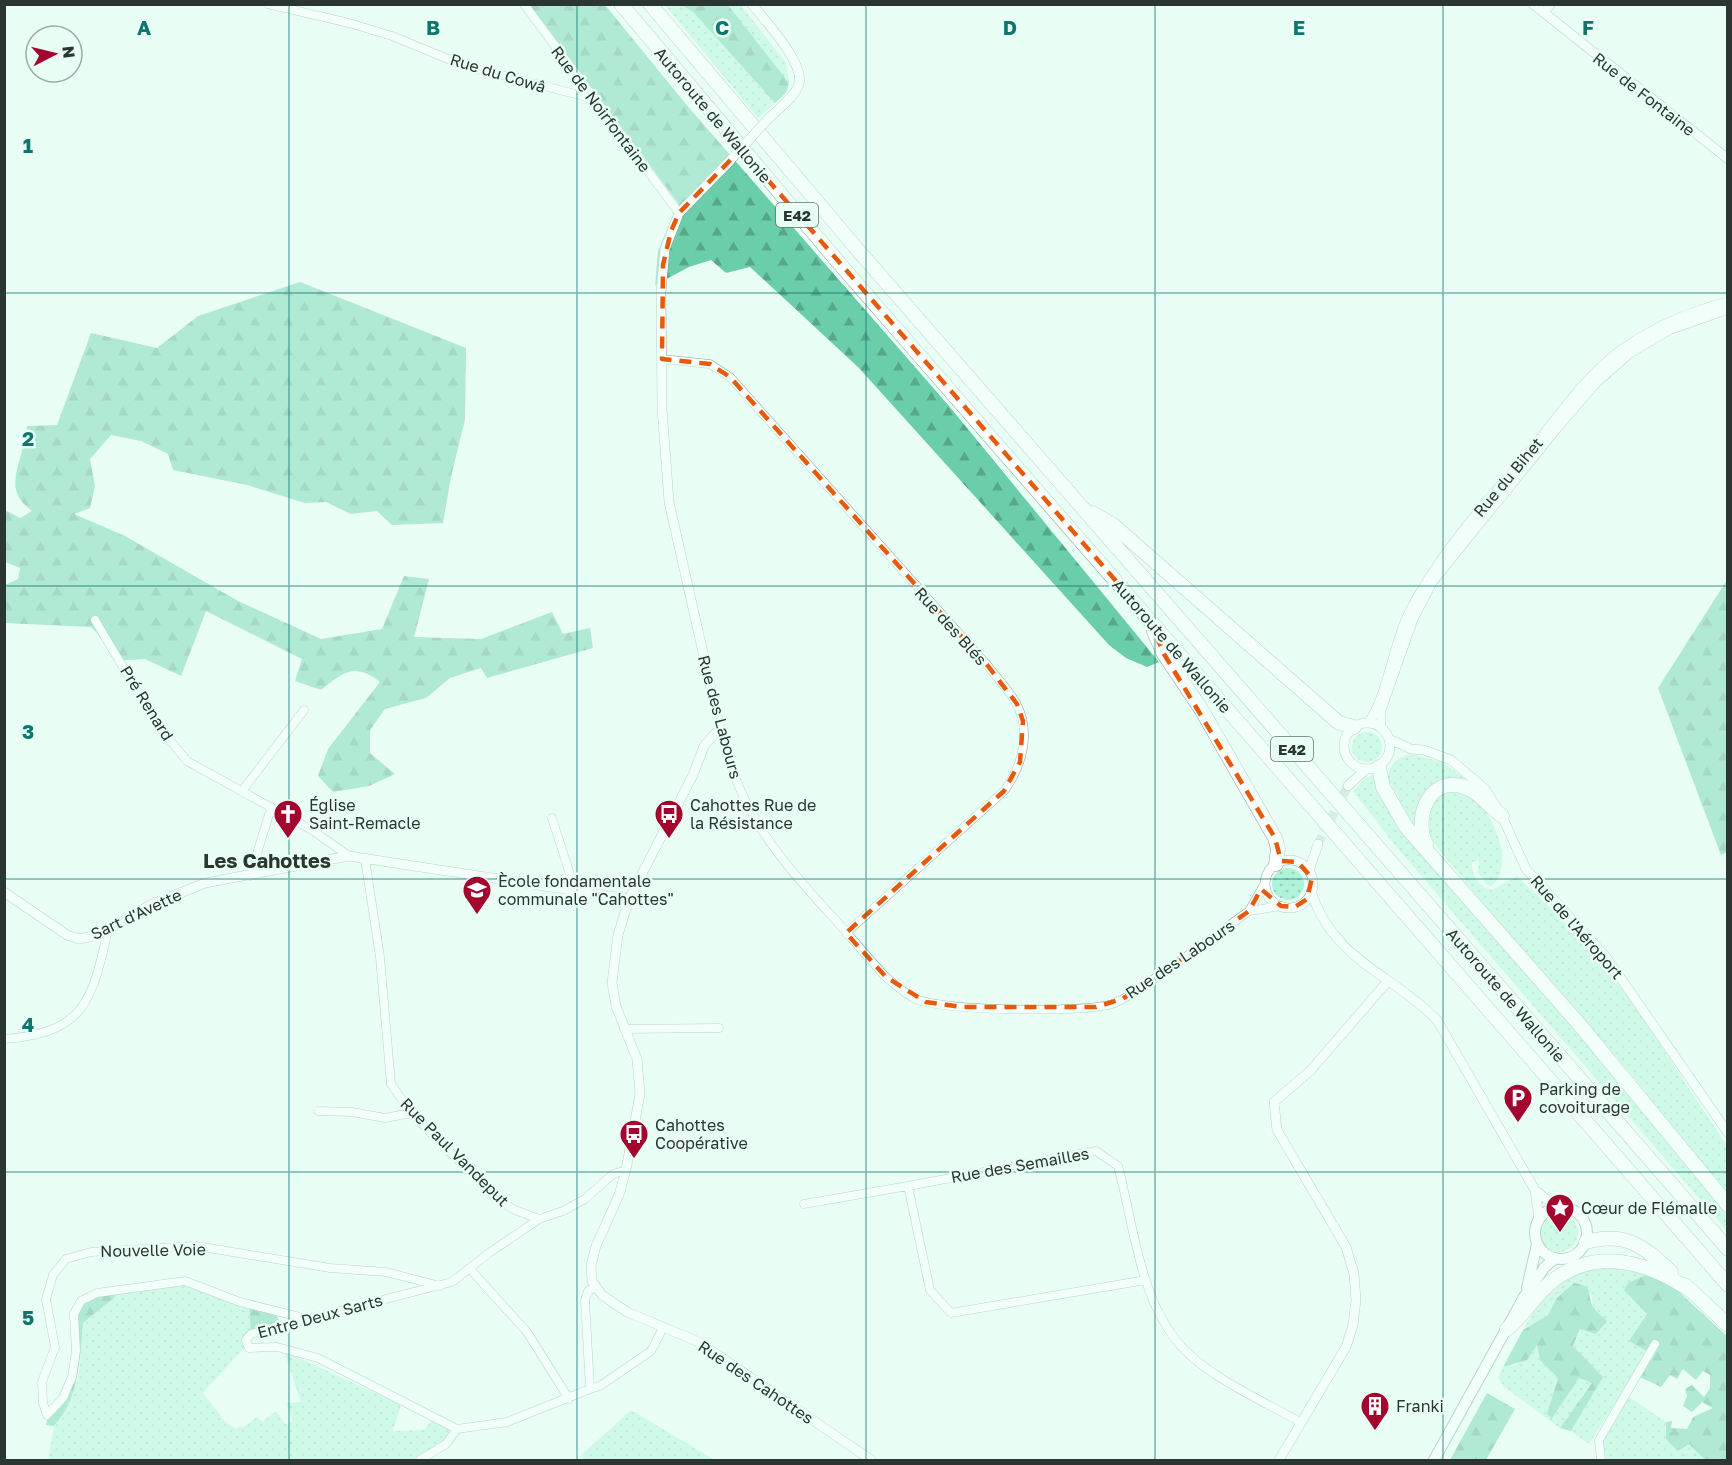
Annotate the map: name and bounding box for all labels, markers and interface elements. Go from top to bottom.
text: A [137,15,151,39]
text: B [426,15,440,39]
text: C [715,15,729,39]
text: D [1003,15,1017,39]
text: E [1293,15,1305,39]
text: F [1582,15,1594,39]
north arrow [24,24,84,84]
street label: Rue de Noirfontaine [547,42,655,176]
street label: Autoroute de Wallonie [650,43,776,187]
text: N [58,45,80,59]
street label: Rue de Fontaine [1589,48,1699,140]
street label: Rue du Cowâ [448,49,548,97]
text: 1 [23,133,33,157]
road number: E42 [776,203,818,227]
text: 2 [22,426,34,450]
street label: Rue du Bihet [1469,433,1547,521]
street label: Autoroute de Wallonie [1108,575,1236,717]
street label: Rue des Blés [911,583,991,669]
street label: Rue des Labours [694,653,746,781]
street label: Pré Renard [116,662,178,744]
text: 3 [22,719,34,743]
road number: E42 [1271,737,1313,761]
place label: Église Saint-Remacle [309,795,421,833]
place label: Cahottes Rue de la Résistance [690,795,816,833]
church icon: Église Saint-Remacle [272,798,304,840]
bus stop icon: Cahottes Rue de la Résistance [653,798,685,840]
district label: Les Cahottes [203,848,331,872]
place label: Ècole fondamentale communale "Cahottes" [498,871,674,909]
street label: Rue de l'Aéroport [1526,871,1628,983]
school or university icon: Ècole fondamentale communale "Cahottes" [461,874,493,916]
street label: Sart d'Avette [87,884,185,944]
street label: Rue des Labours [1122,915,1238,1003]
street label: Autoroute de Wallonie [1442,924,1570,1066]
text: 4 [22,1012,34,1036]
place label: Parking de covoiturage [1539,1079,1630,1117]
parking icon: Parking de covoiturage [1502,1082,1534,1124]
street label: Rue Paul Vandeput [397,1094,513,1210]
place label: Cahottes Coopérative [655,1115,748,1153]
bus stop icon: Cahottes Coopérative [618,1118,650,1160]
street label: Rue des Semailles [949,1143,1091,1187]
place icon: Cœur de Flémalle [1544,1192,1576,1234]
place label: Cœur de Flémalle [1581,1198,1717,1218]
street label: Nouvelle Voie [100,1239,206,1261]
street label: Entre Deux Sarts [255,1290,385,1342]
text: 5 [22,1305,34,1329]
street label: Rue des Cahottes [694,1336,818,1428]
building icon: Franki [1359,1390,1391,1432]
place label: Franki [1396,1396,1444,1416]

